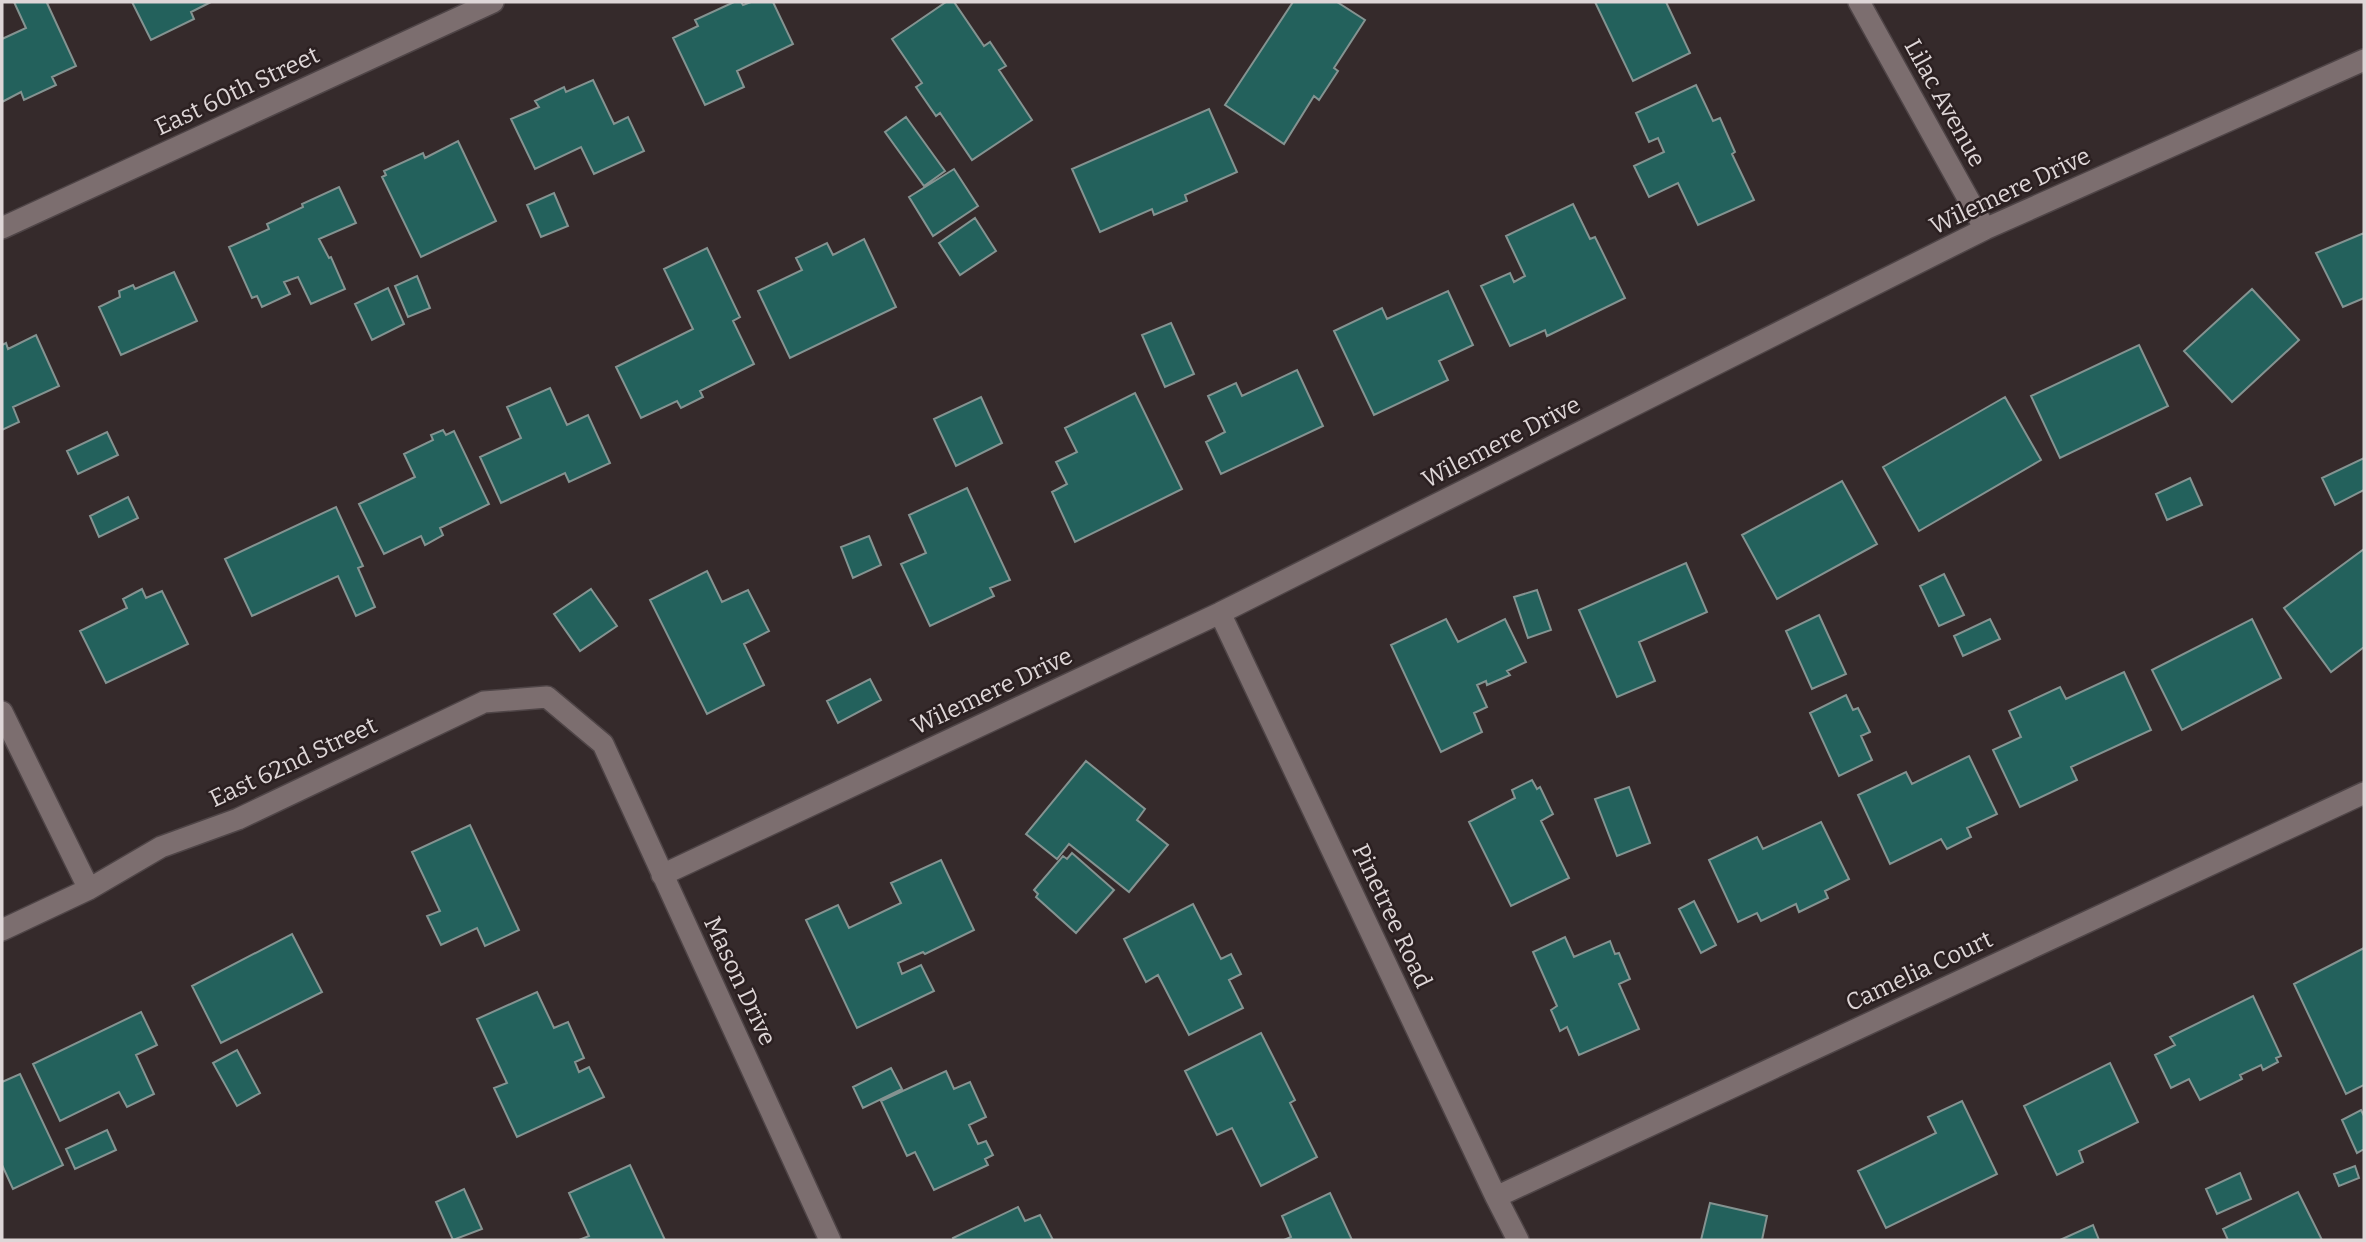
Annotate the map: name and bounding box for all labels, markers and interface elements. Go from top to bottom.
street label: Lilac Avenue [1899,34,1991,172]
street label: East 60th Street [150,41,324,141]
street label: Wilemere Drive [1925,142,2095,240]
street label: Wilemere Drive [1417,390,1585,494]
street label: Wilemere Drive [907,642,1077,740]
street label: East 62nd Street [205,711,381,813]
street label: Pinetree Road [1346,839,1438,993]
street label: Mason Drive [698,912,782,1050]
street label: Camelia Court [1841,925,1997,1017]

